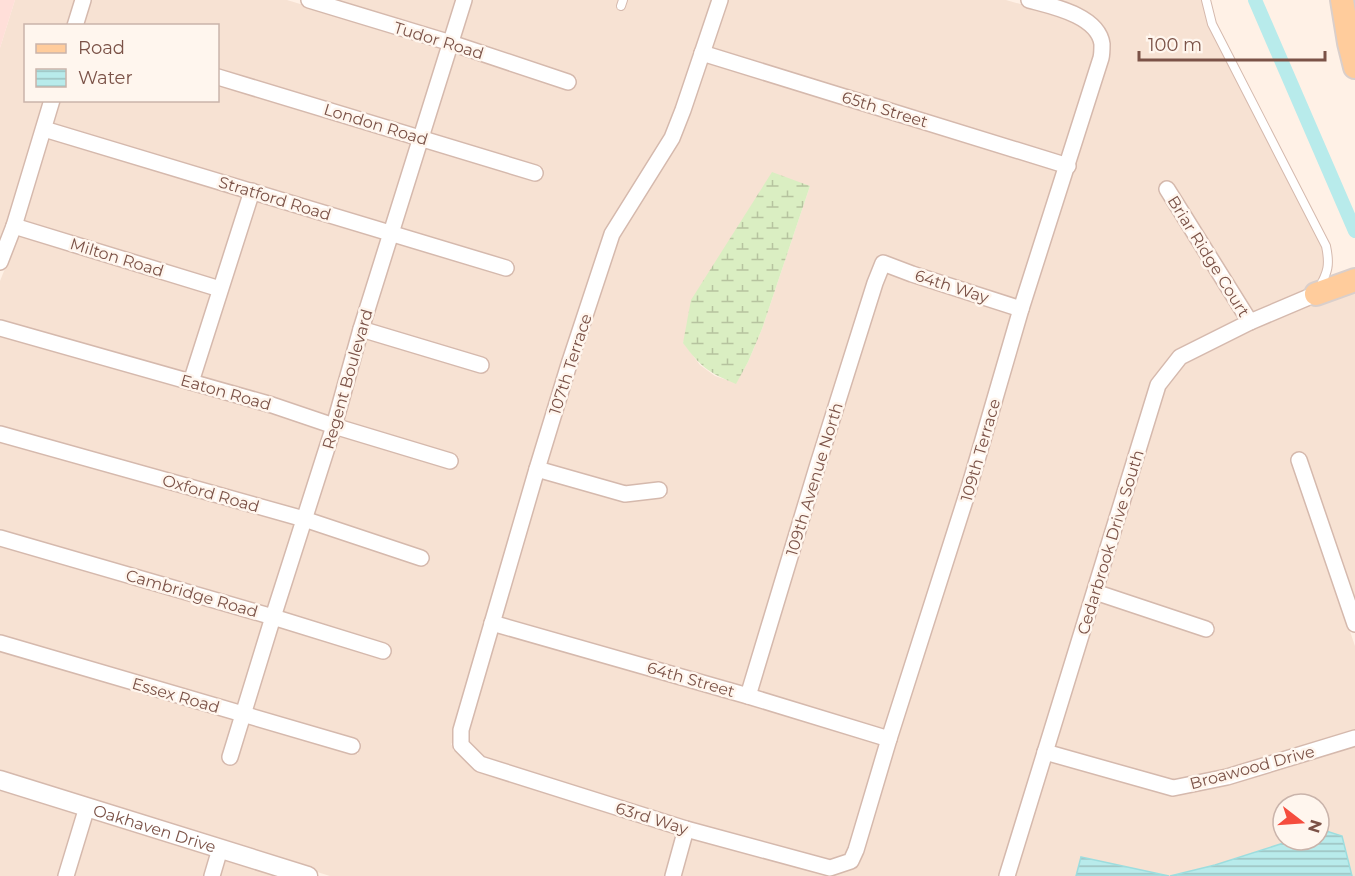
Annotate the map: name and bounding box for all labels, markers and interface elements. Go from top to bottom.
street label: Tudor Road [392,18,486,63]
legend [24,24,219,102]
scale bar [1139,24,1325,62]
text: 100 m [1148,34,1202,56]
text: Road [78,37,125,59]
text: Water [78,67,133,89]
street label: 65th Street [840,87,931,132]
street label: London Road [321,100,430,149]
street label: Stratford Road [216,172,333,225]
street label: Briar Ridge Court [1164,192,1254,321]
street label: Milton Road [68,234,166,281]
street label: 64th Way [913,266,991,307]
street label: Regent Boulevard [318,307,377,451]
street label: 107th Terrace [545,311,596,417]
street label: Eaton Road [178,371,273,414]
street label: 109th Terrace [957,397,1004,504]
street label: 109th Avenue North [782,400,847,558]
street label: Cedarbrook Drive South [1073,447,1148,637]
street label: Oxford Road [160,471,262,516]
street label: Cambridge Road [124,566,260,621]
street label: 64th Street [645,658,737,701]
street label: Essex Road [130,674,222,717]
street label: Broawood Drive [1188,742,1317,793]
north arrow [1271,792,1331,852]
street label: 63rd Way [613,798,691,839]
street label: Oakhaven Drive [91,801,218,857]
text: N [1304,817,1326,835]

